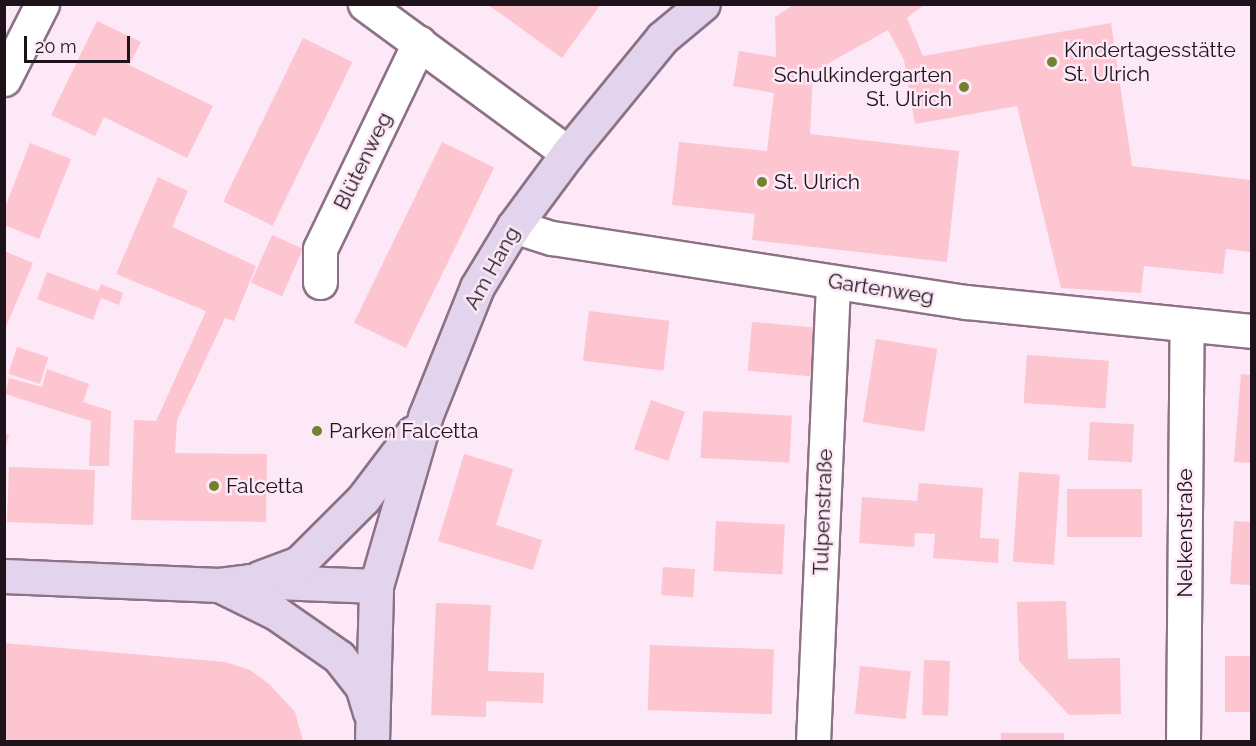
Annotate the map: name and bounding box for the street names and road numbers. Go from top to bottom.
street label: Blütenweg [329,108,397,214]
street label: Am Hang [459,222,525,314]
street label: Gartenweg [826,268,936,310]
street label: Tulpenstraße [808,448,838,576]
street label: Nelkenstraße [1172,468,1198,598]

